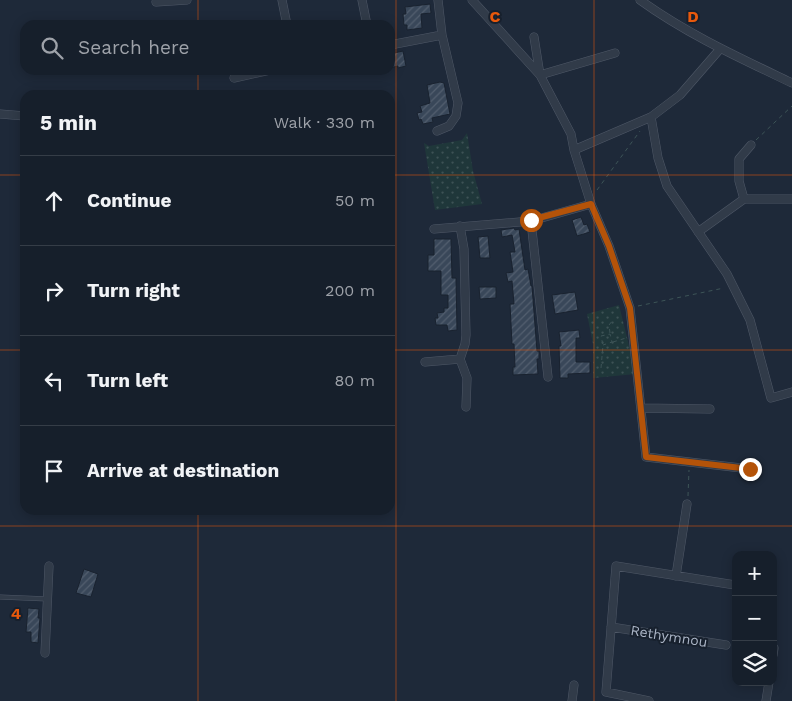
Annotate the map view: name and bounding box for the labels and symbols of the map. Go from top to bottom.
text: C [490,7,501,26]
text: D [687,7,699,26]
route start [520,209,543,232]
route end [739,458,762,481]
text: 4 [11,604,21,623]
street label: Rethymnou [629,622,709,650]

